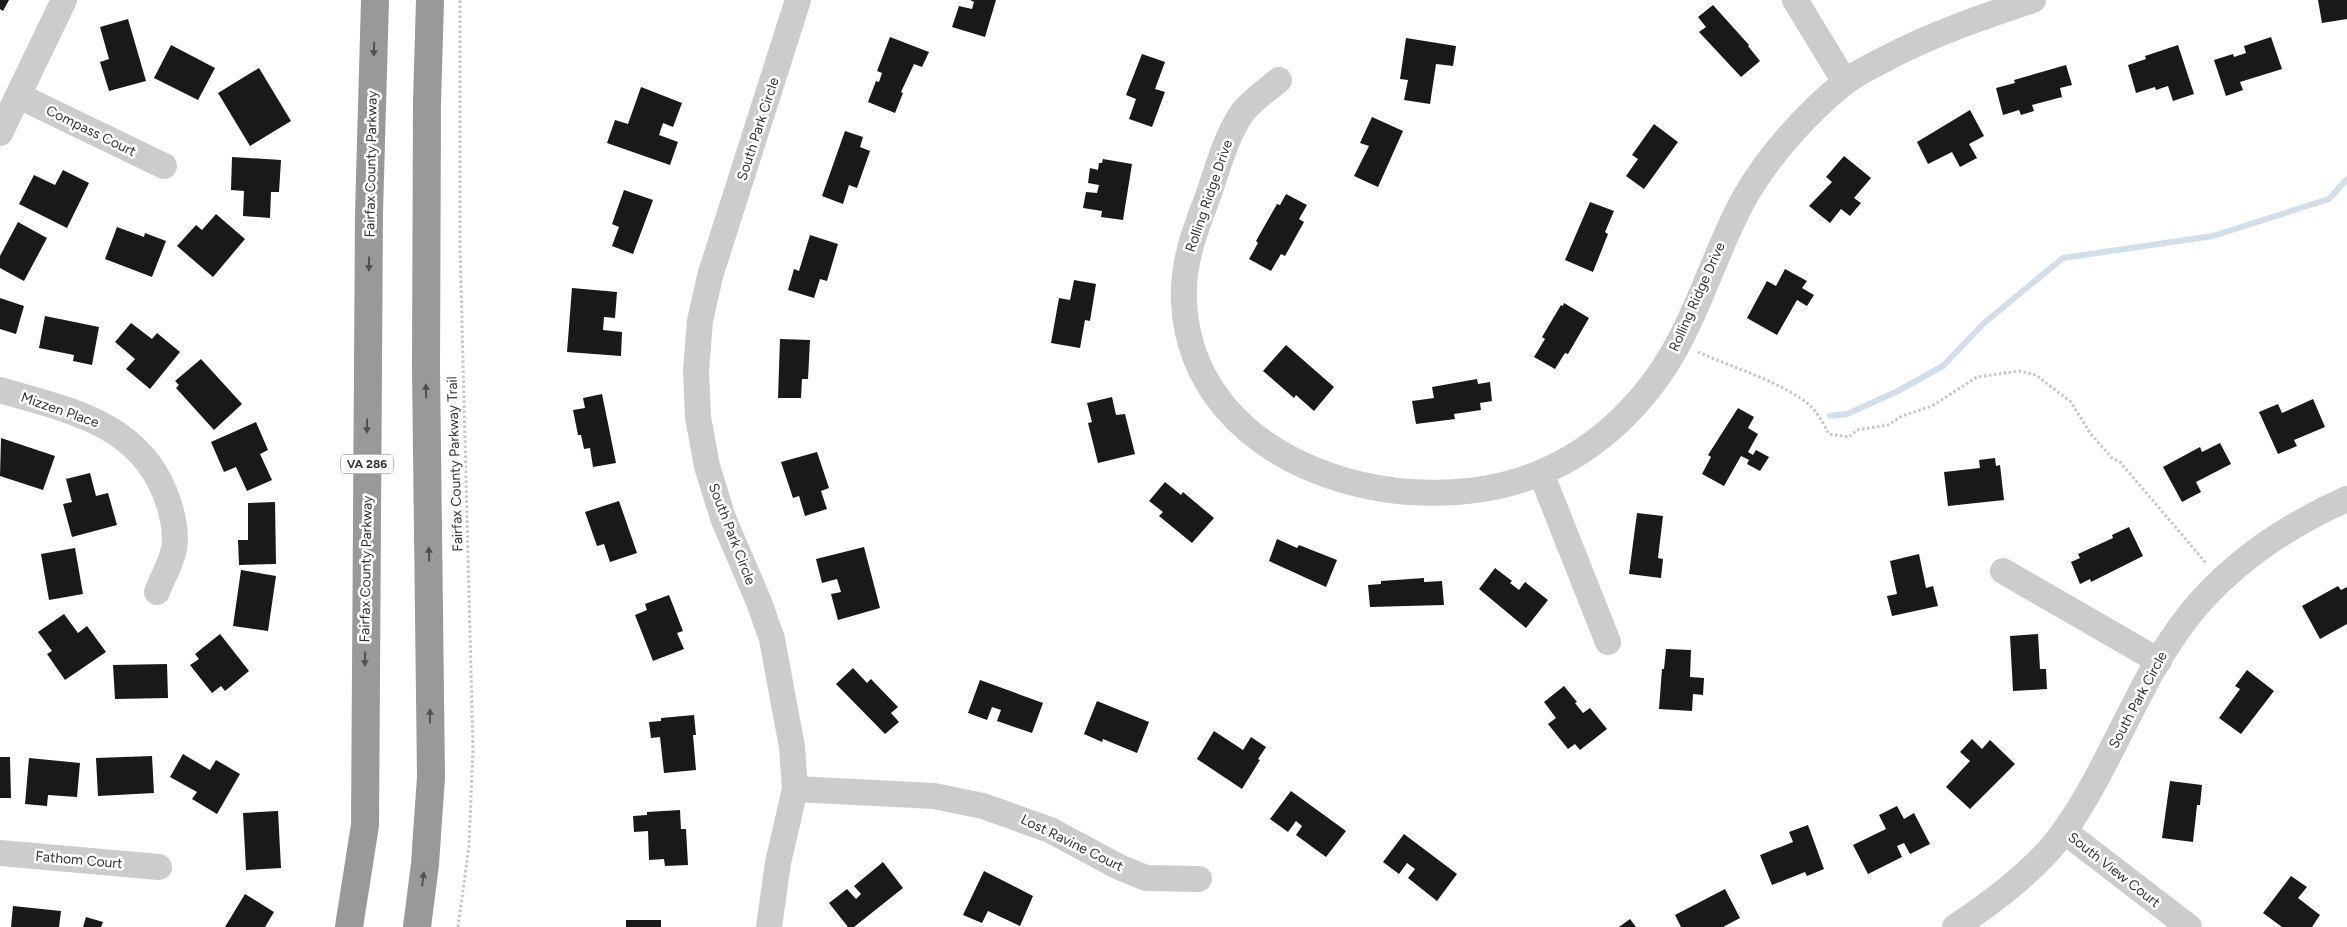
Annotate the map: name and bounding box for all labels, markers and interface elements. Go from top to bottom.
one-way arrow [370,41,378,57]
street label: South Park Circle [733,75,783,183]
street label: Fairfax County Parkway [361,90,381,238]
street label: Compass Court [43,102,139,160]
street label: Rolling Ridge Drive [1182,137,1236,254]
street label: Rolling Ridge Drive [1665,239,1729,354]
one-way arrow [364,256,372,272]
street label: Fairfax County Parkway Trail [443,376,467,552]
one-way arrow [422,383,430,399]
street label: Mizzen Place [19,389,102,431]
one-way arrow [363,418,371,434]
road number: VA 286 [341,454,393,474]
street label: South Park Circle [705,481,759,588]
street label: Fairfax County Parkway [356,495,376,643]
one-way arrow [425,546,433,562]
street label: South Park Circle [2105,648,2171,751]
one-way arrow [361,651,369,667]
one-way arrow [426,708,434,724]
street label: Lost Ravine Court [1018,811,1126,875]
street label: South View Court [2065,829,2163,911]
street label: Fathom Court [35,848,123,872]
one-way arrow [419,870,427,886]

